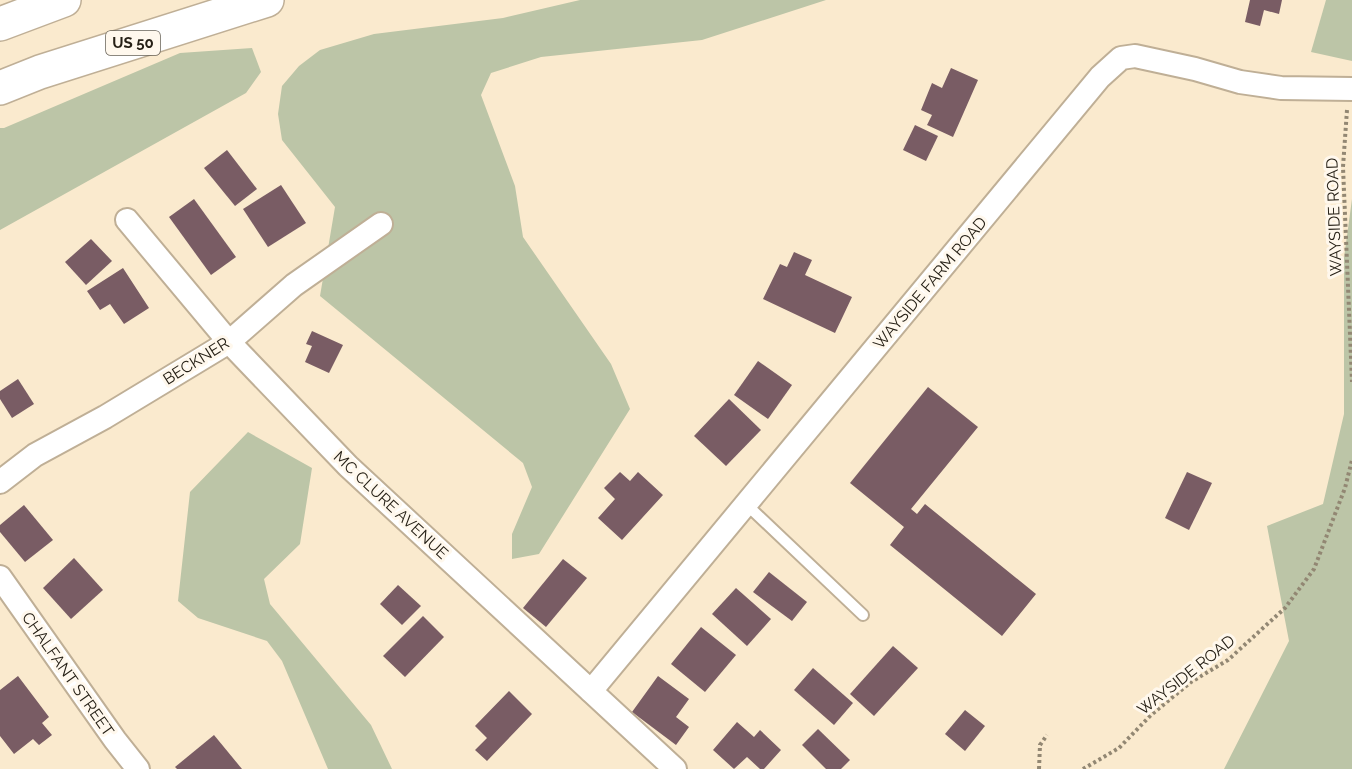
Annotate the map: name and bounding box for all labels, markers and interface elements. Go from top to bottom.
road number: US 50 [106,31,160,55]
street label: WAYSIDE ROAD [1322,157,1346,277]
street label: WAYSIDE FARM ROAD [869,213,991,353]
street label: BECKNER [160,333,232,389]
street label: MC CLURE AVENUE [330,447,452,563]
street label: CHALFANT STREET [18,608,118,740]
street label: WAYSIDE ROAD [1133,631,1239,719]

